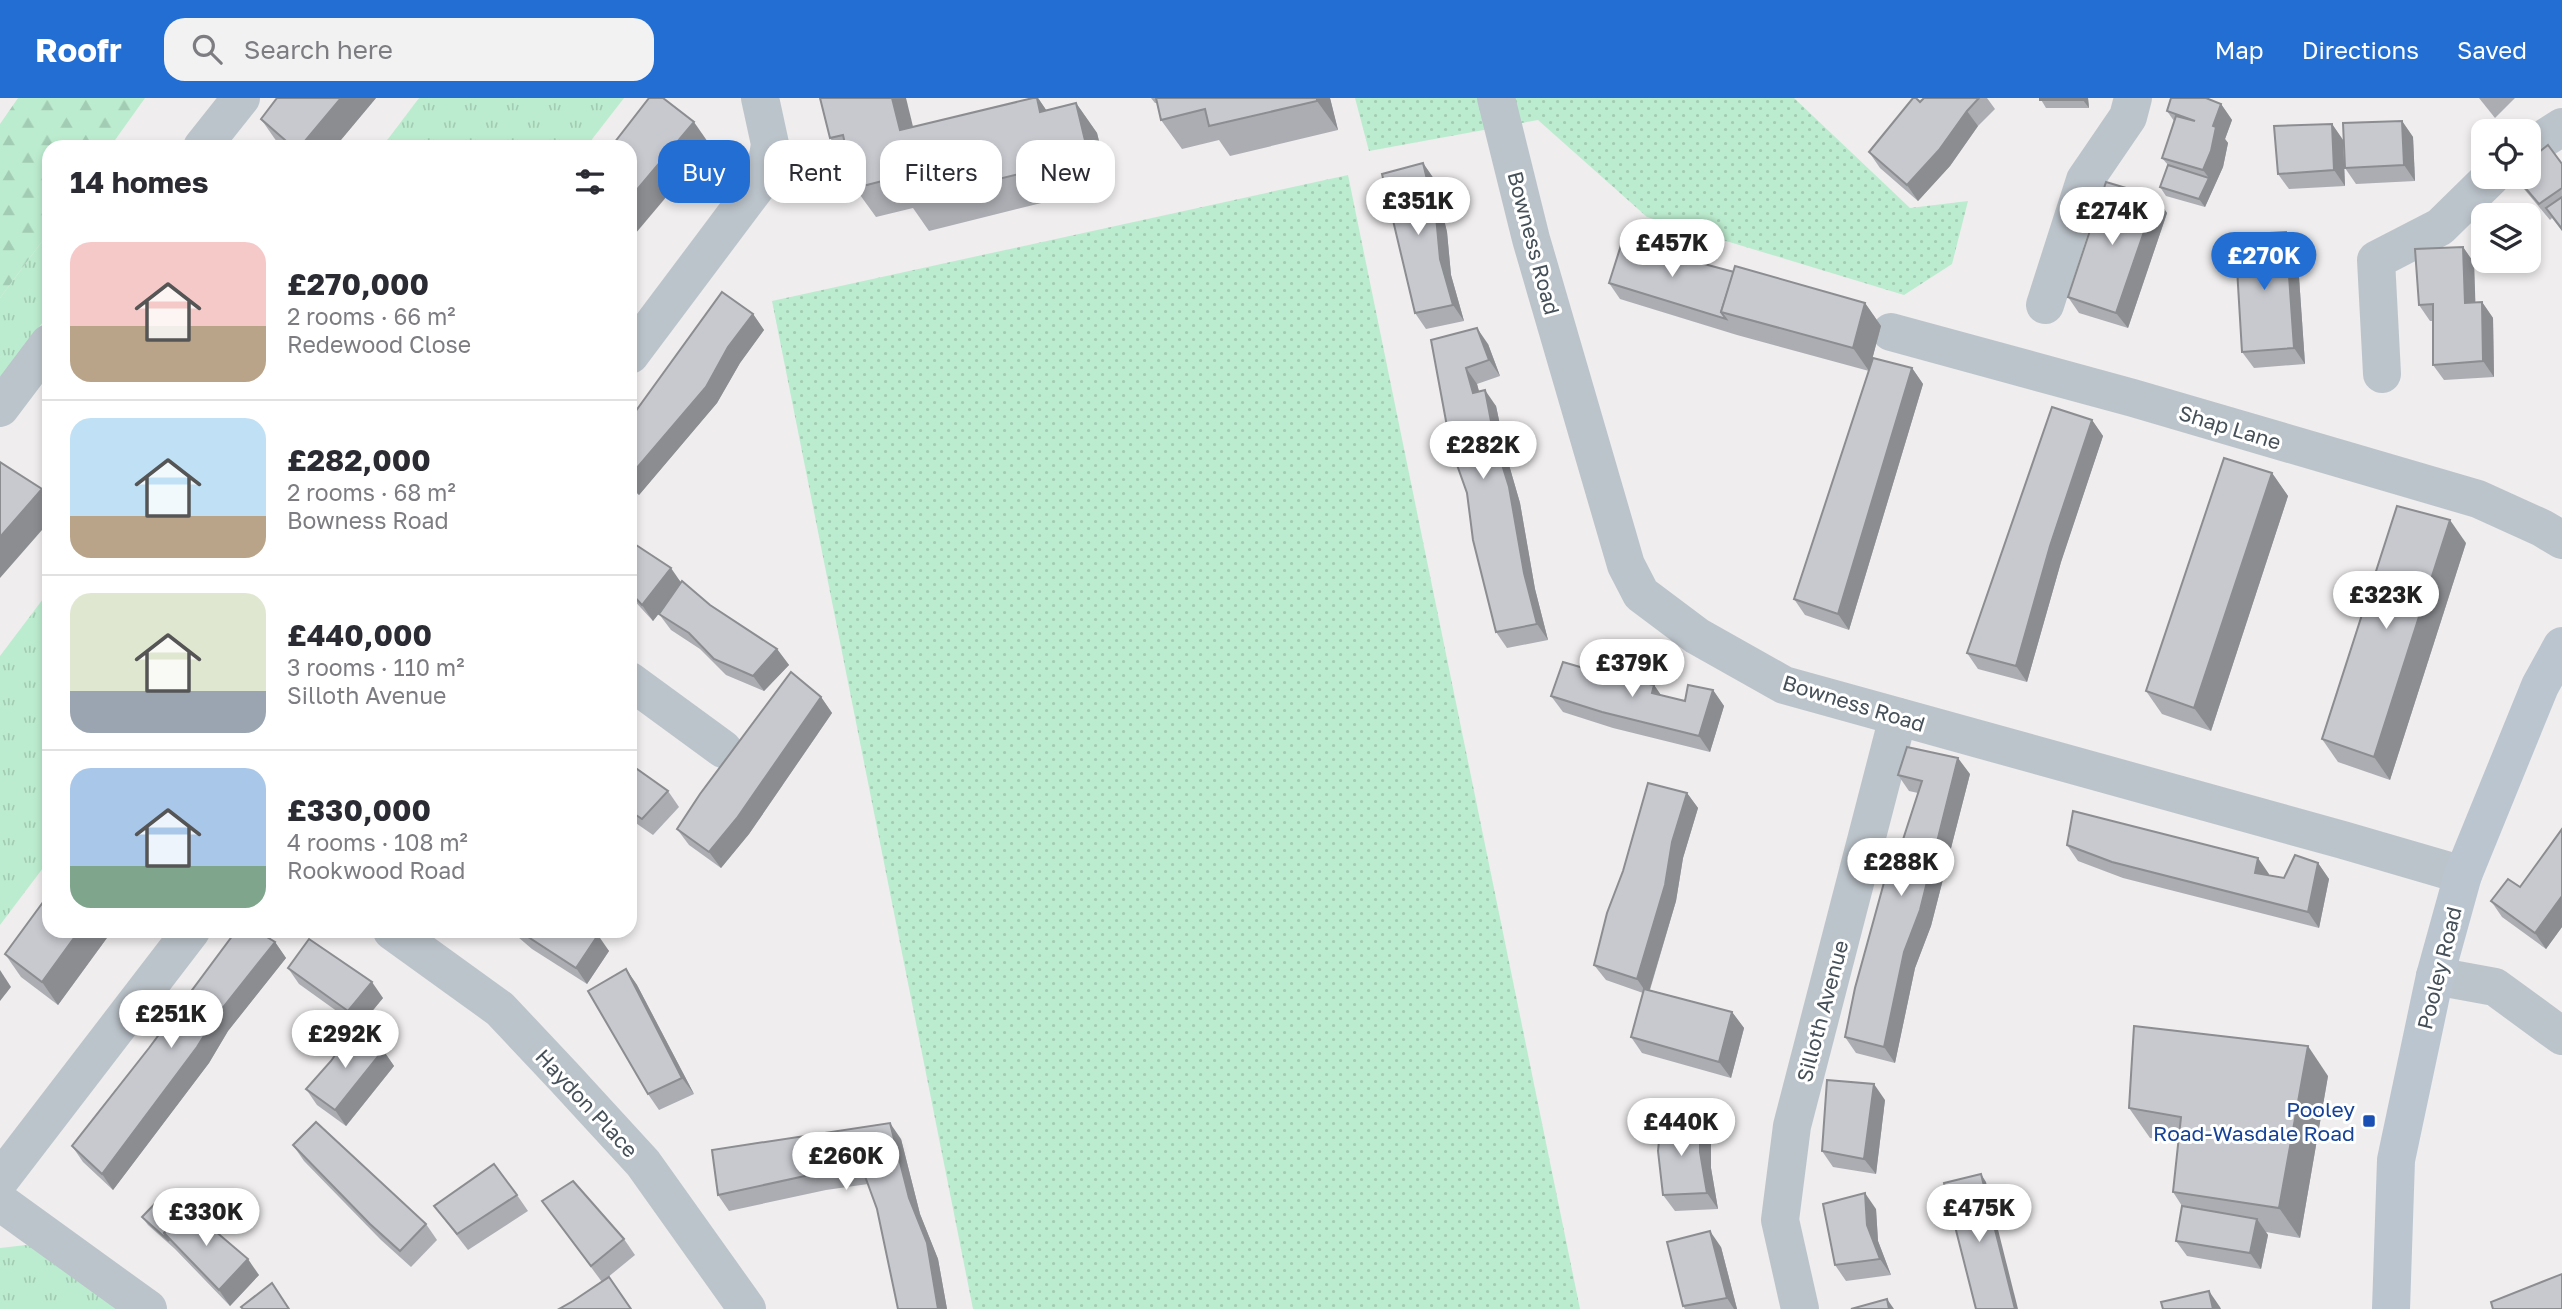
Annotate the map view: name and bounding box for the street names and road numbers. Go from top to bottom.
street label: Bowness Road [1502,168,1566,318]
street label: Shap Lane [2176,399,2284,455]
street label: Bowness Road [1780,669,1928,737]
street label: Pooley Road [2411,904,2467,1032]
street label: Silloth Avenue [1791,937,1853,1085]
street label: Haydon Place [530,1044,644,1162]

